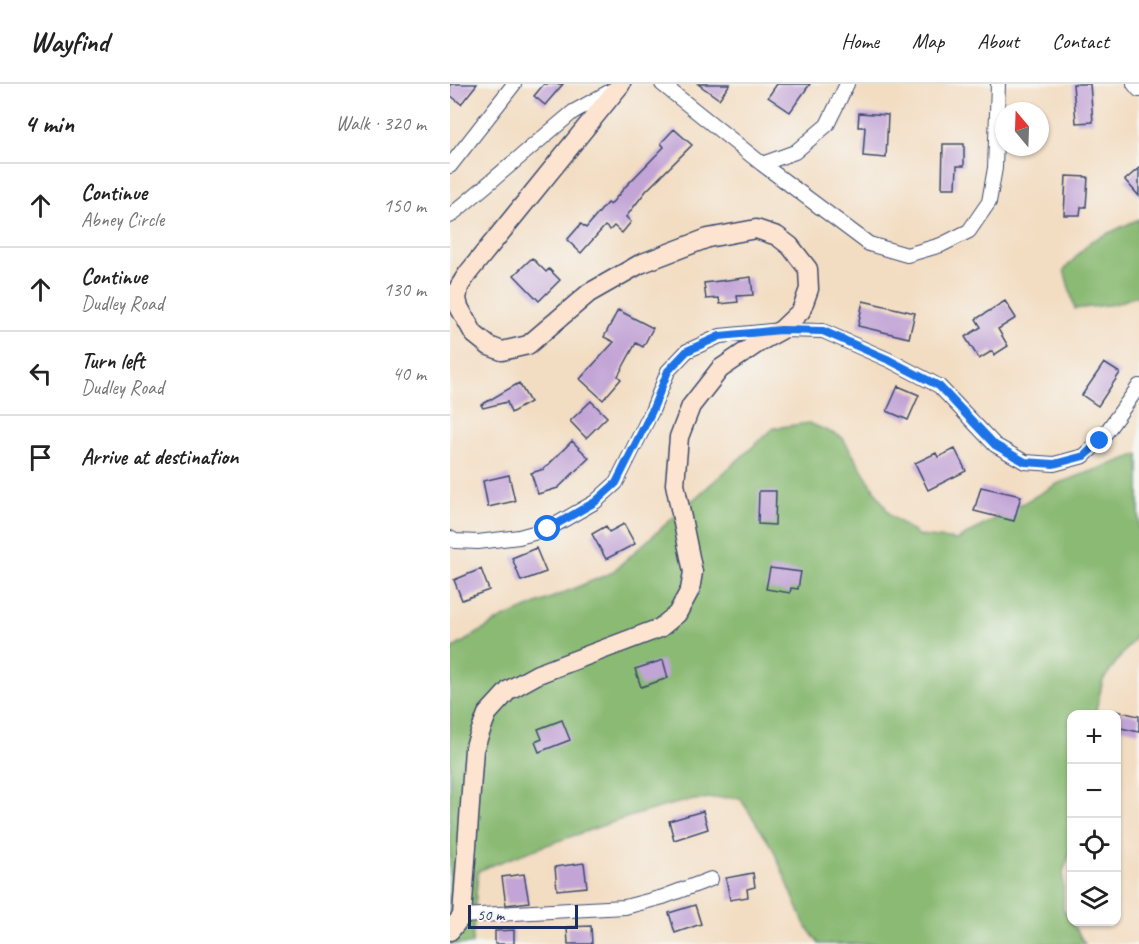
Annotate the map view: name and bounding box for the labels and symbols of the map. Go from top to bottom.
north arrow [995,102,1049,156]
route end [1086,427,1112,453]
route start [534,515,560,541]
scale bar [468,902,578,930]

